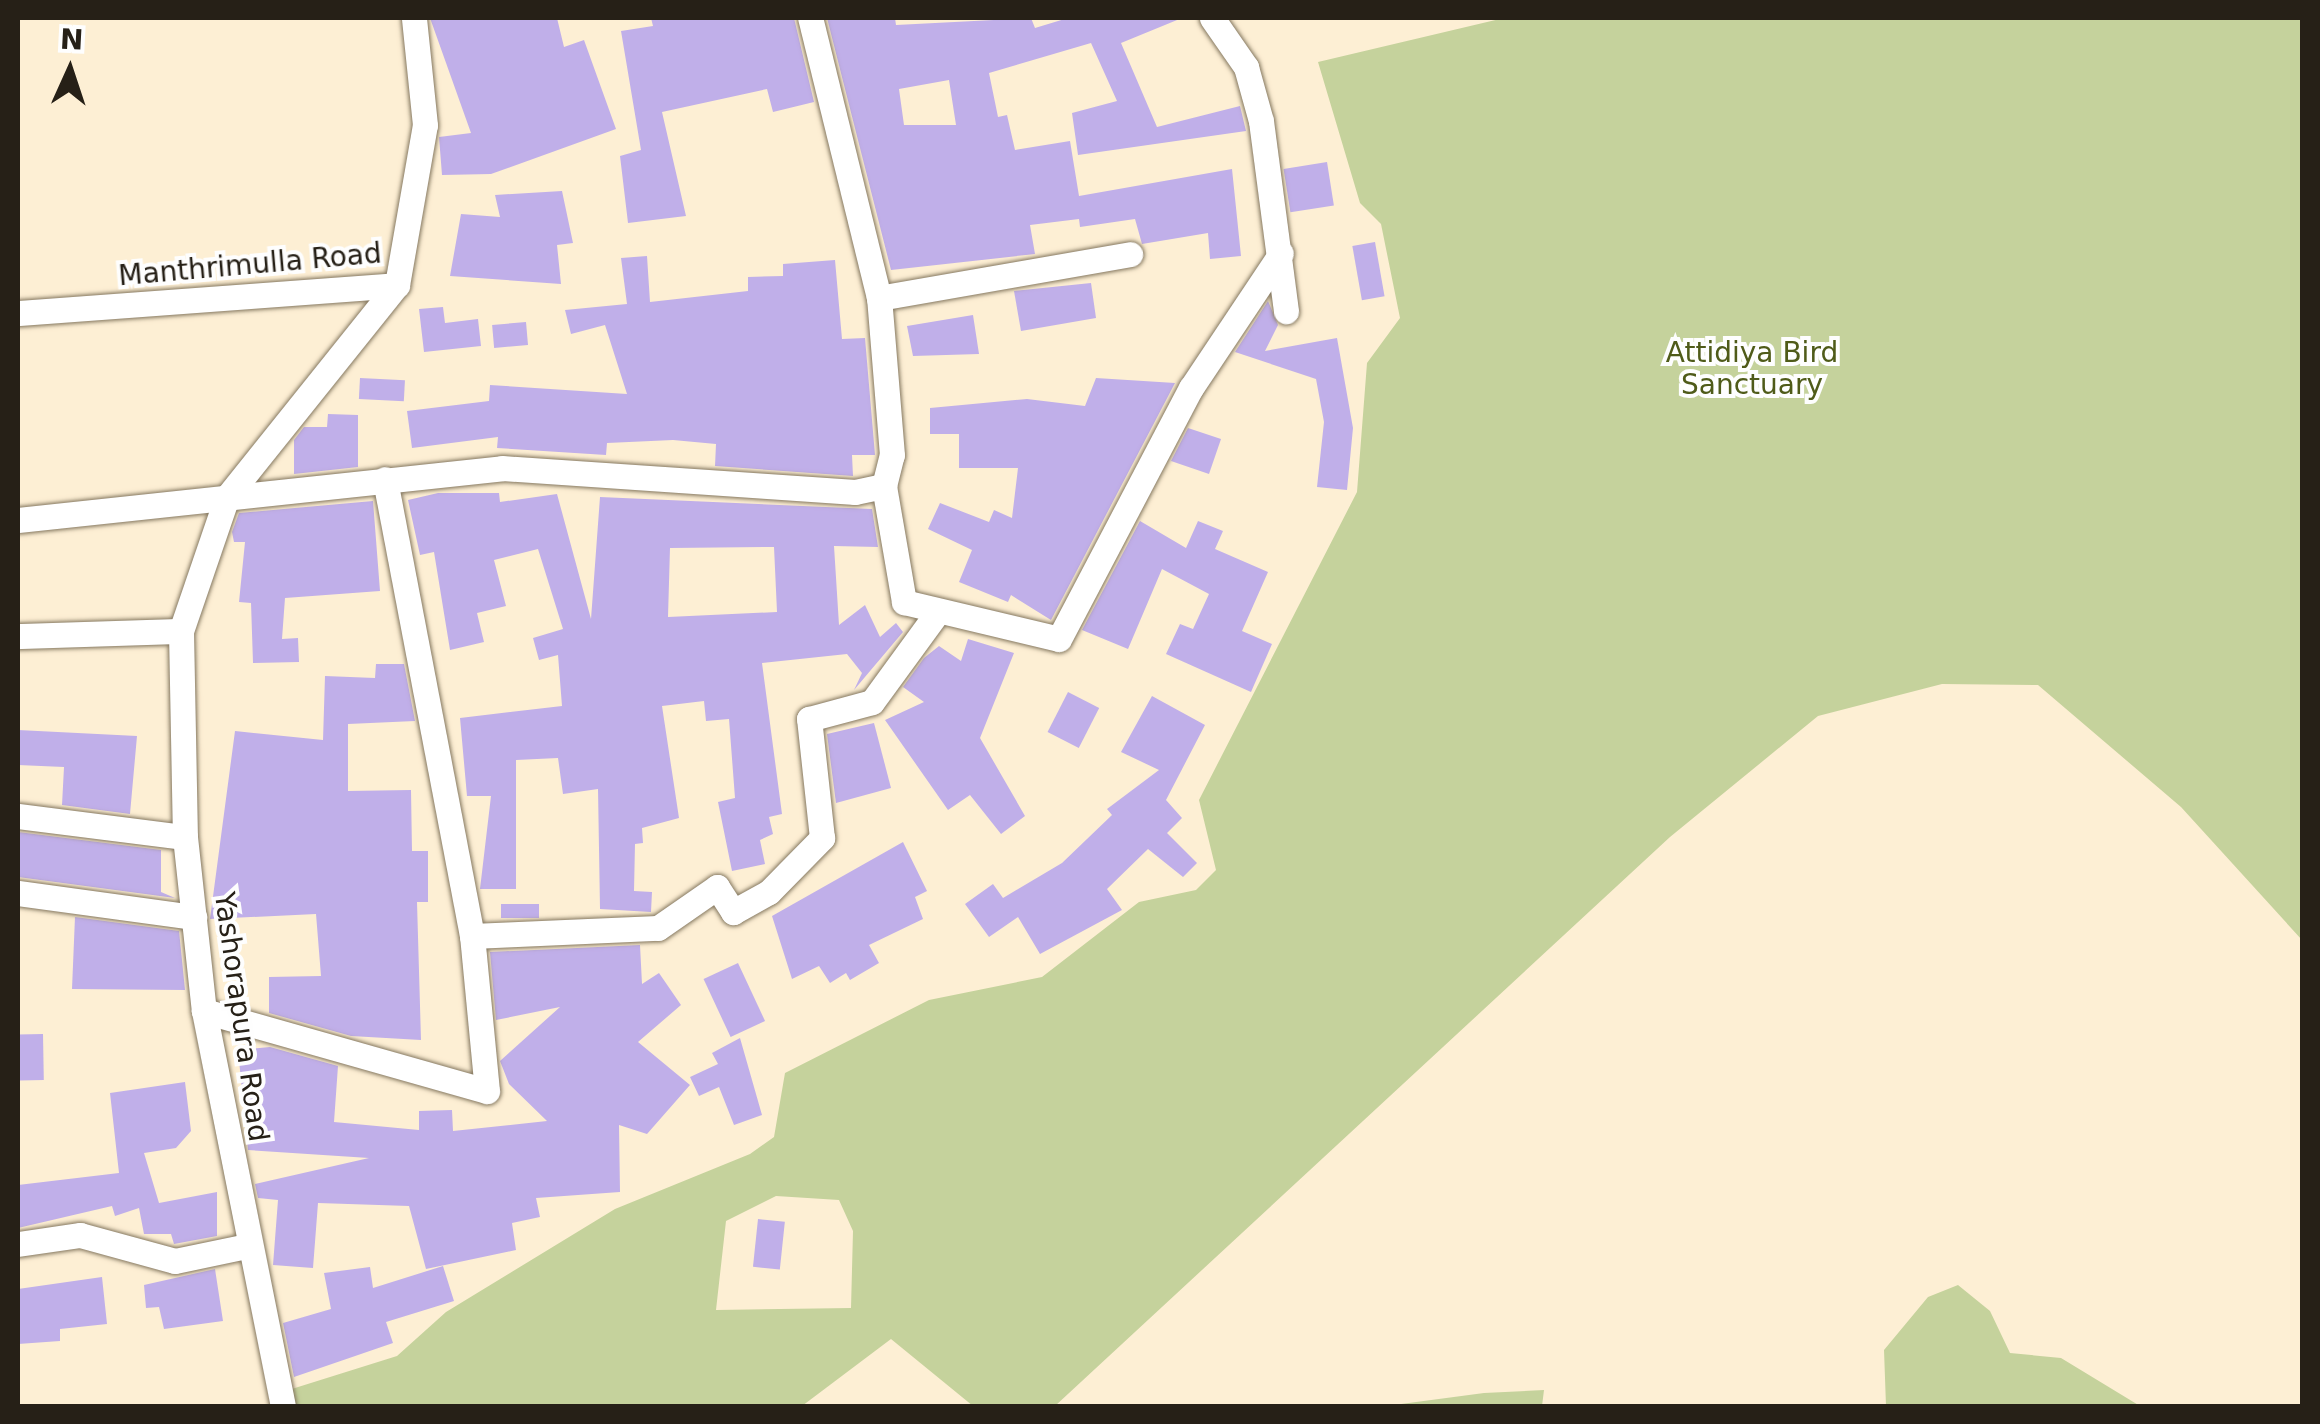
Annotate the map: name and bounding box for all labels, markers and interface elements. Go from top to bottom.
north arrow [20,20,120,120]
text: N [59,22,84,57]
street label: Manthrimulla Road [117,237,383,293]
park label: Attidiya Bird Sanctuary [1666,336,1838,402]
street label: Yashorapura Road [207,890,275,1144]

